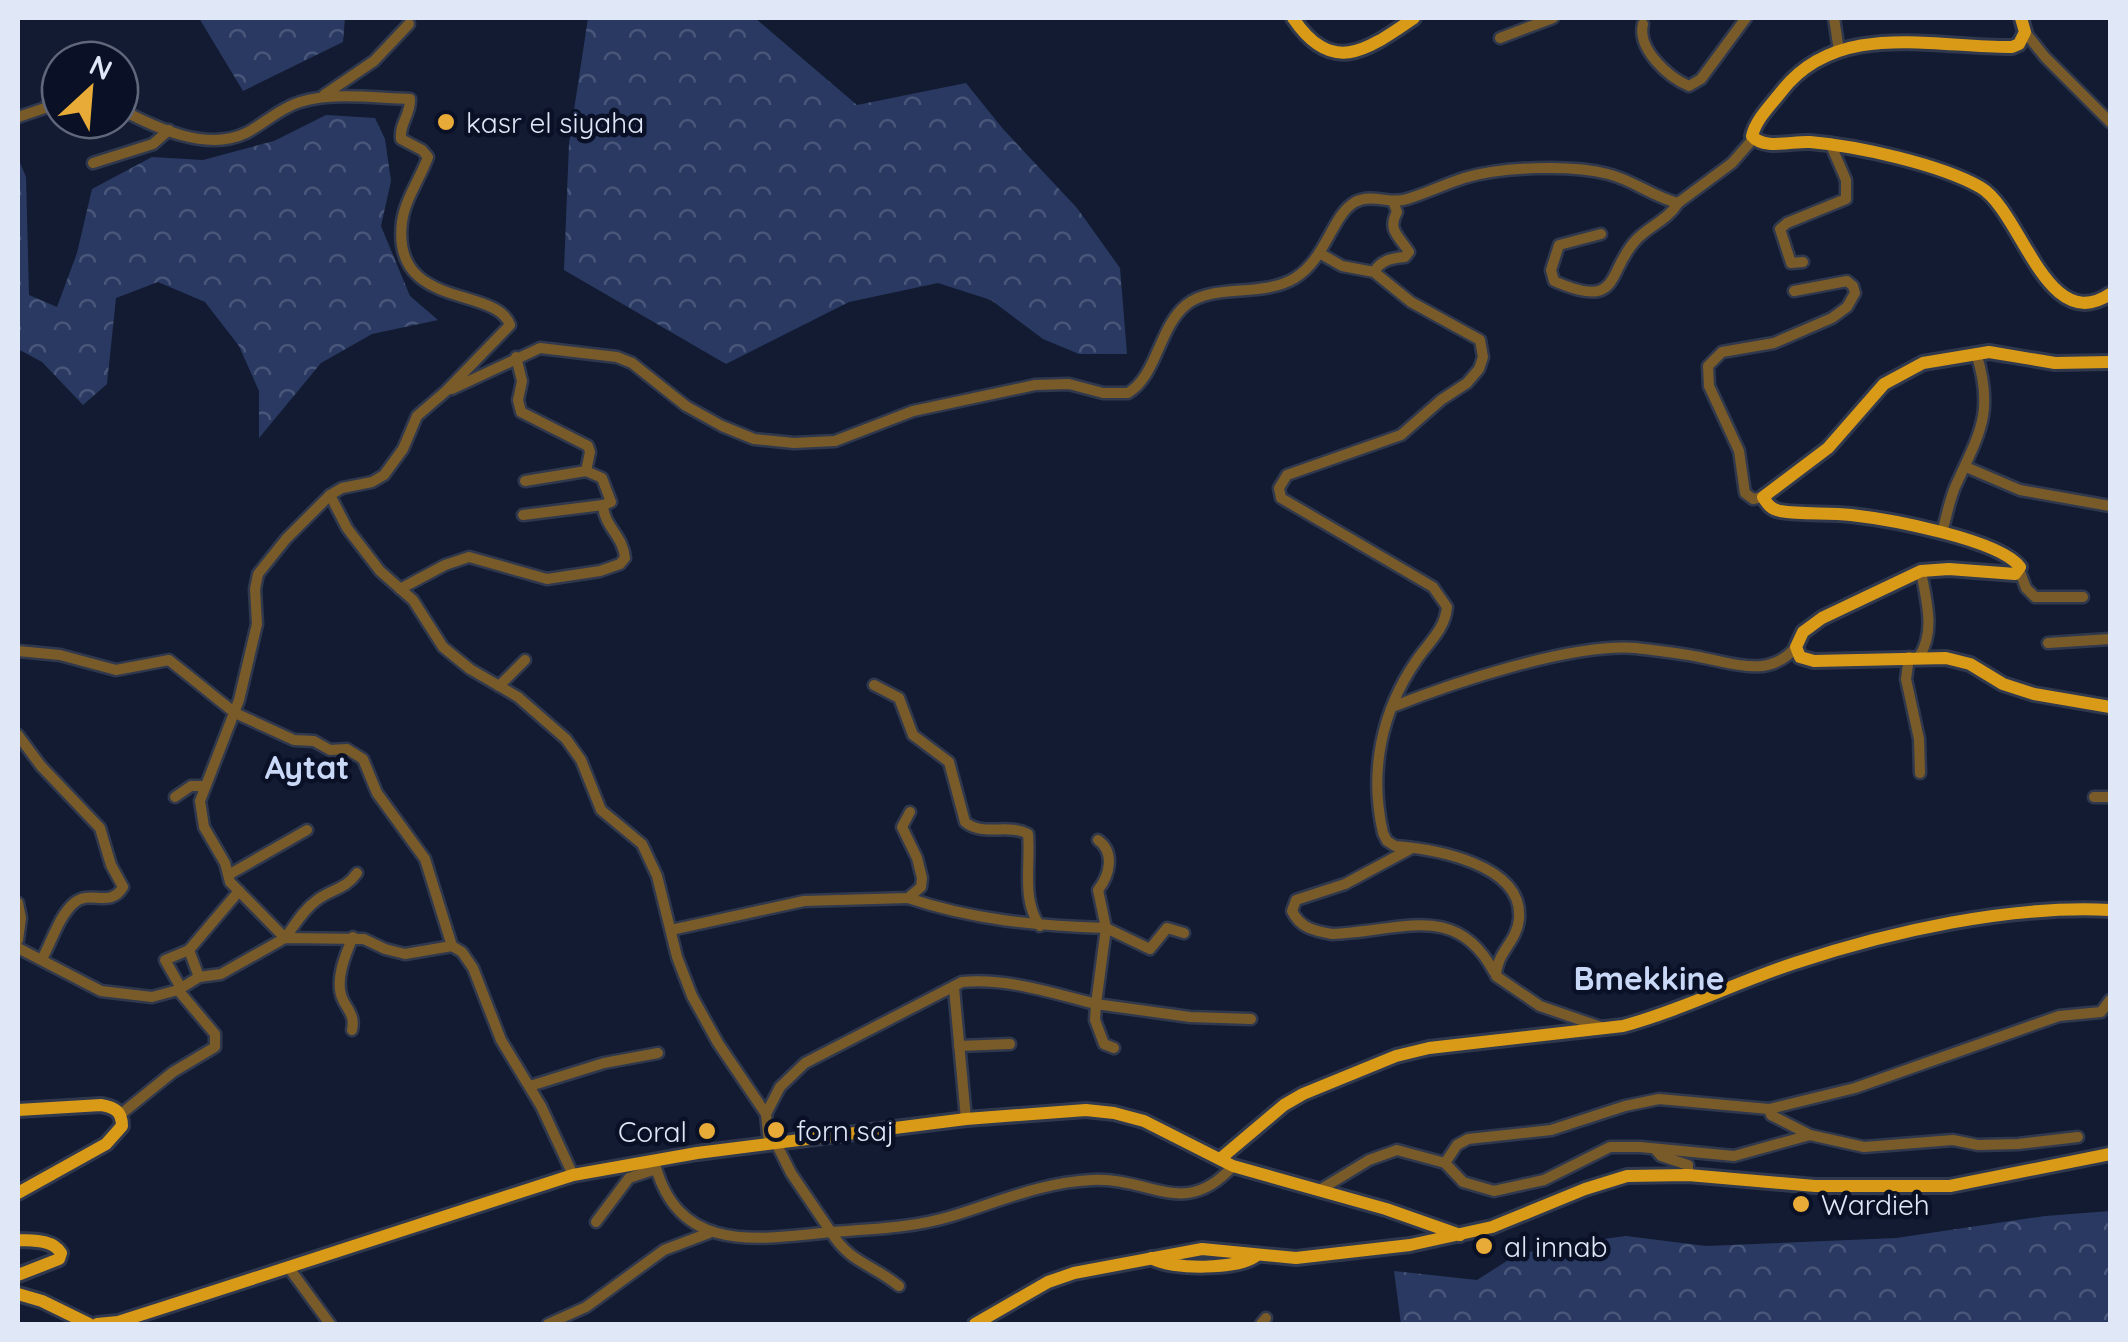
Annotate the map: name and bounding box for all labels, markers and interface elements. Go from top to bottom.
north arrow [40,40,140,140]
text: N [84,47,118,87]
place label: kasr el siyaha [466,105,644,140]
marker: kasr el siyaha [435,111,457,133]
district label: Aytat [265,747,349,787]
district label: Bmekkine [1573,958,1725,998]
place label: forn saj [796,1113,894,1148]
place label: Coral [618,1114,687,1149]
marker: forn saj [765,1119,787,1141]
marker: Coral [696,1120,718,1142]
place label: Wardieh [1821,1187,1930,1222]
marker: Wardieh [1790,1193,1812,1215]
place label: al innab [1504,1229,1607,1264]
marker: al innab [1473,1235,1495,1257]

